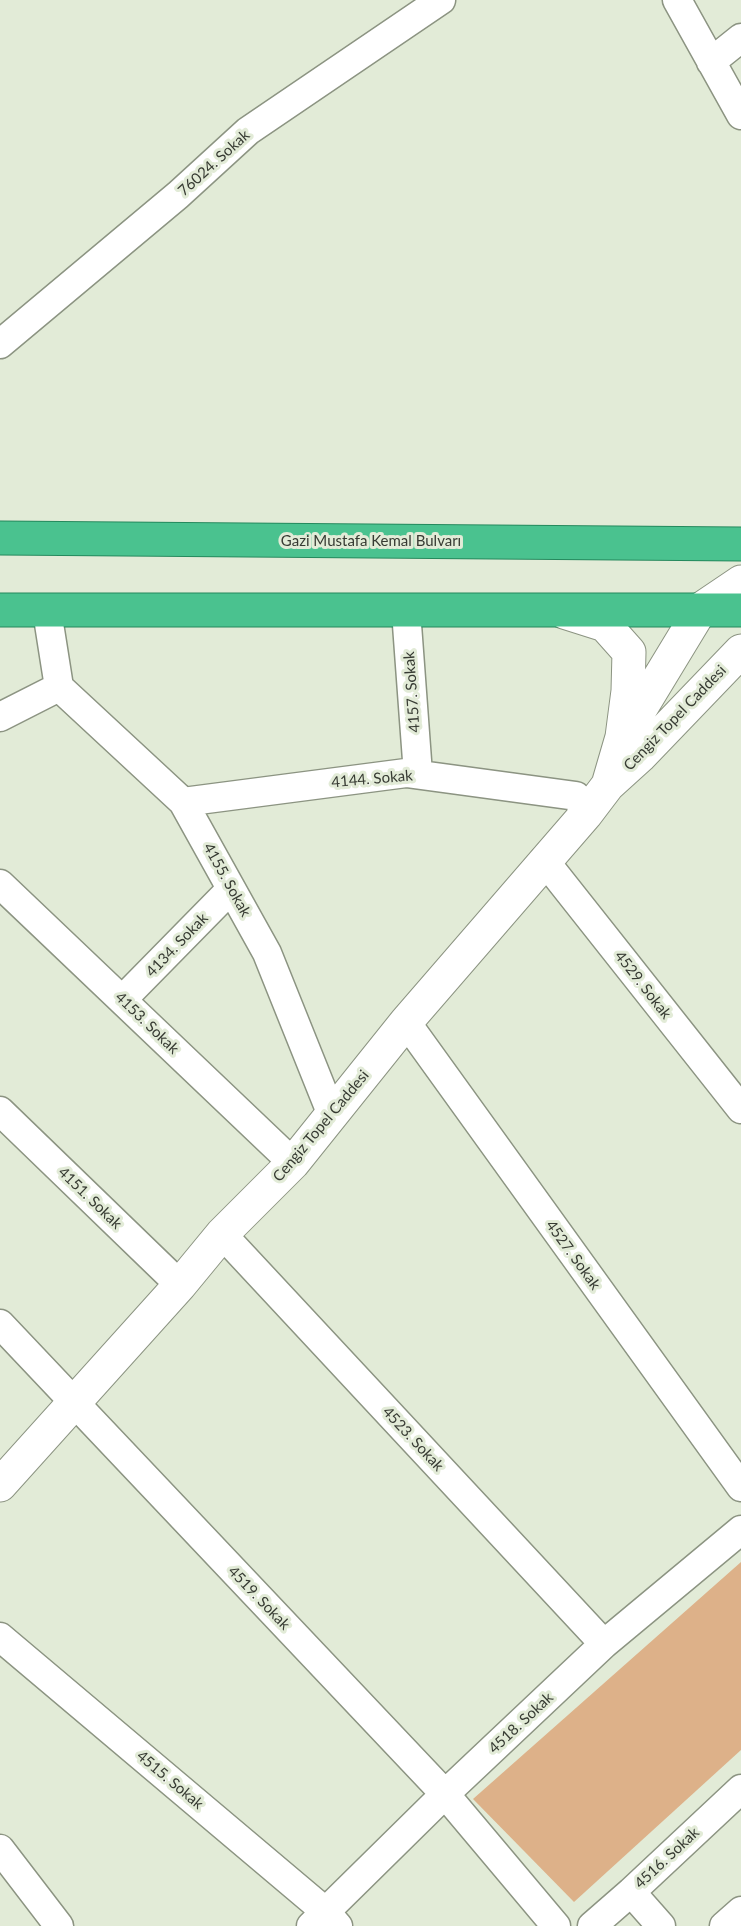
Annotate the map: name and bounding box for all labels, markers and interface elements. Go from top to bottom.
street label: 76024. Sokak [174,126,254,200]
street label: Gazi Mustafa Kemal Bulvarı [281,532,461,550]
street label: 4157. Sokak [400,651,424,733]
street label: Cengiz Topel Caddesi [620,661,730,775]
street label: 4144. Sokak [331,766,413,792]
street label: 4155. Sokak [199,840,255,920]
street label: 4134. Sokak [142,909,212,981]
street label: 4529. Sokak [611,947,675,1023]
street label: 4153. Sokak [111,988,183,1058]
street label: Cengiz Topel Caddesi [269,1067,373,1185]
street label: 4151. Sokak [54,1163,126,1233]
street label: 4527. Sokak [542,1217,604,1293]
street label: 4523. Sokak [379,1403,447,1475]
street label: 4519. Sokak [224,1562,294,1634]
street label: 4518. Sokak [485,1689,557,1757]
street label: 4515. Sokak [133,1747,207,1813]
street label: 4516. Sokak [631,1824,703,1892]

